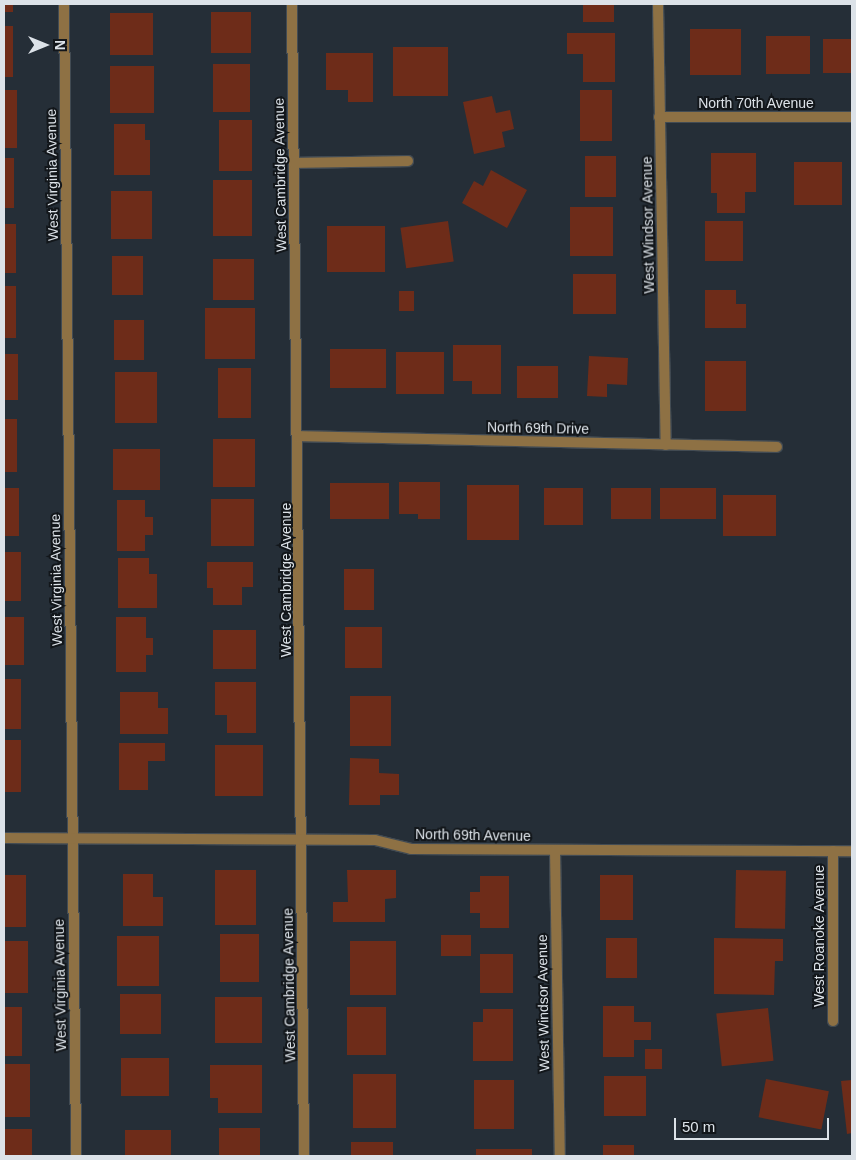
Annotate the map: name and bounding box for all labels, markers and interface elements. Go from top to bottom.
north arrow [20,20,70,70]
text: N [52,40,68,50]
street label: North 70th Avenue [698,95,814,111]
street label: West Cambridge Avenue [270,97,290,253]
street label: West Virginia Avenue [42,108,62,242]
street label: West Windsor Avenue [638,156,658,294]
street label: North 69th Drive [487,419,589,437]
street label: West Cambridge Avenue [278,502,294,658]
street label: West Virginia Avenue [46,513,66,647]
street label: North 69th Avenue [415,826,531,844]
street label: West Roanoke Avenue [811,865,827,1007]
street label: West Cambridge Avenue [279,907,299,1063]
street label: West Virginia Avenue [50,918,70,1052]
street label: West Windsor Avenue [533,934,553,1072]
scale bar [676,1108,831,1140]
text: 50 m [682,1118,715,1135]

